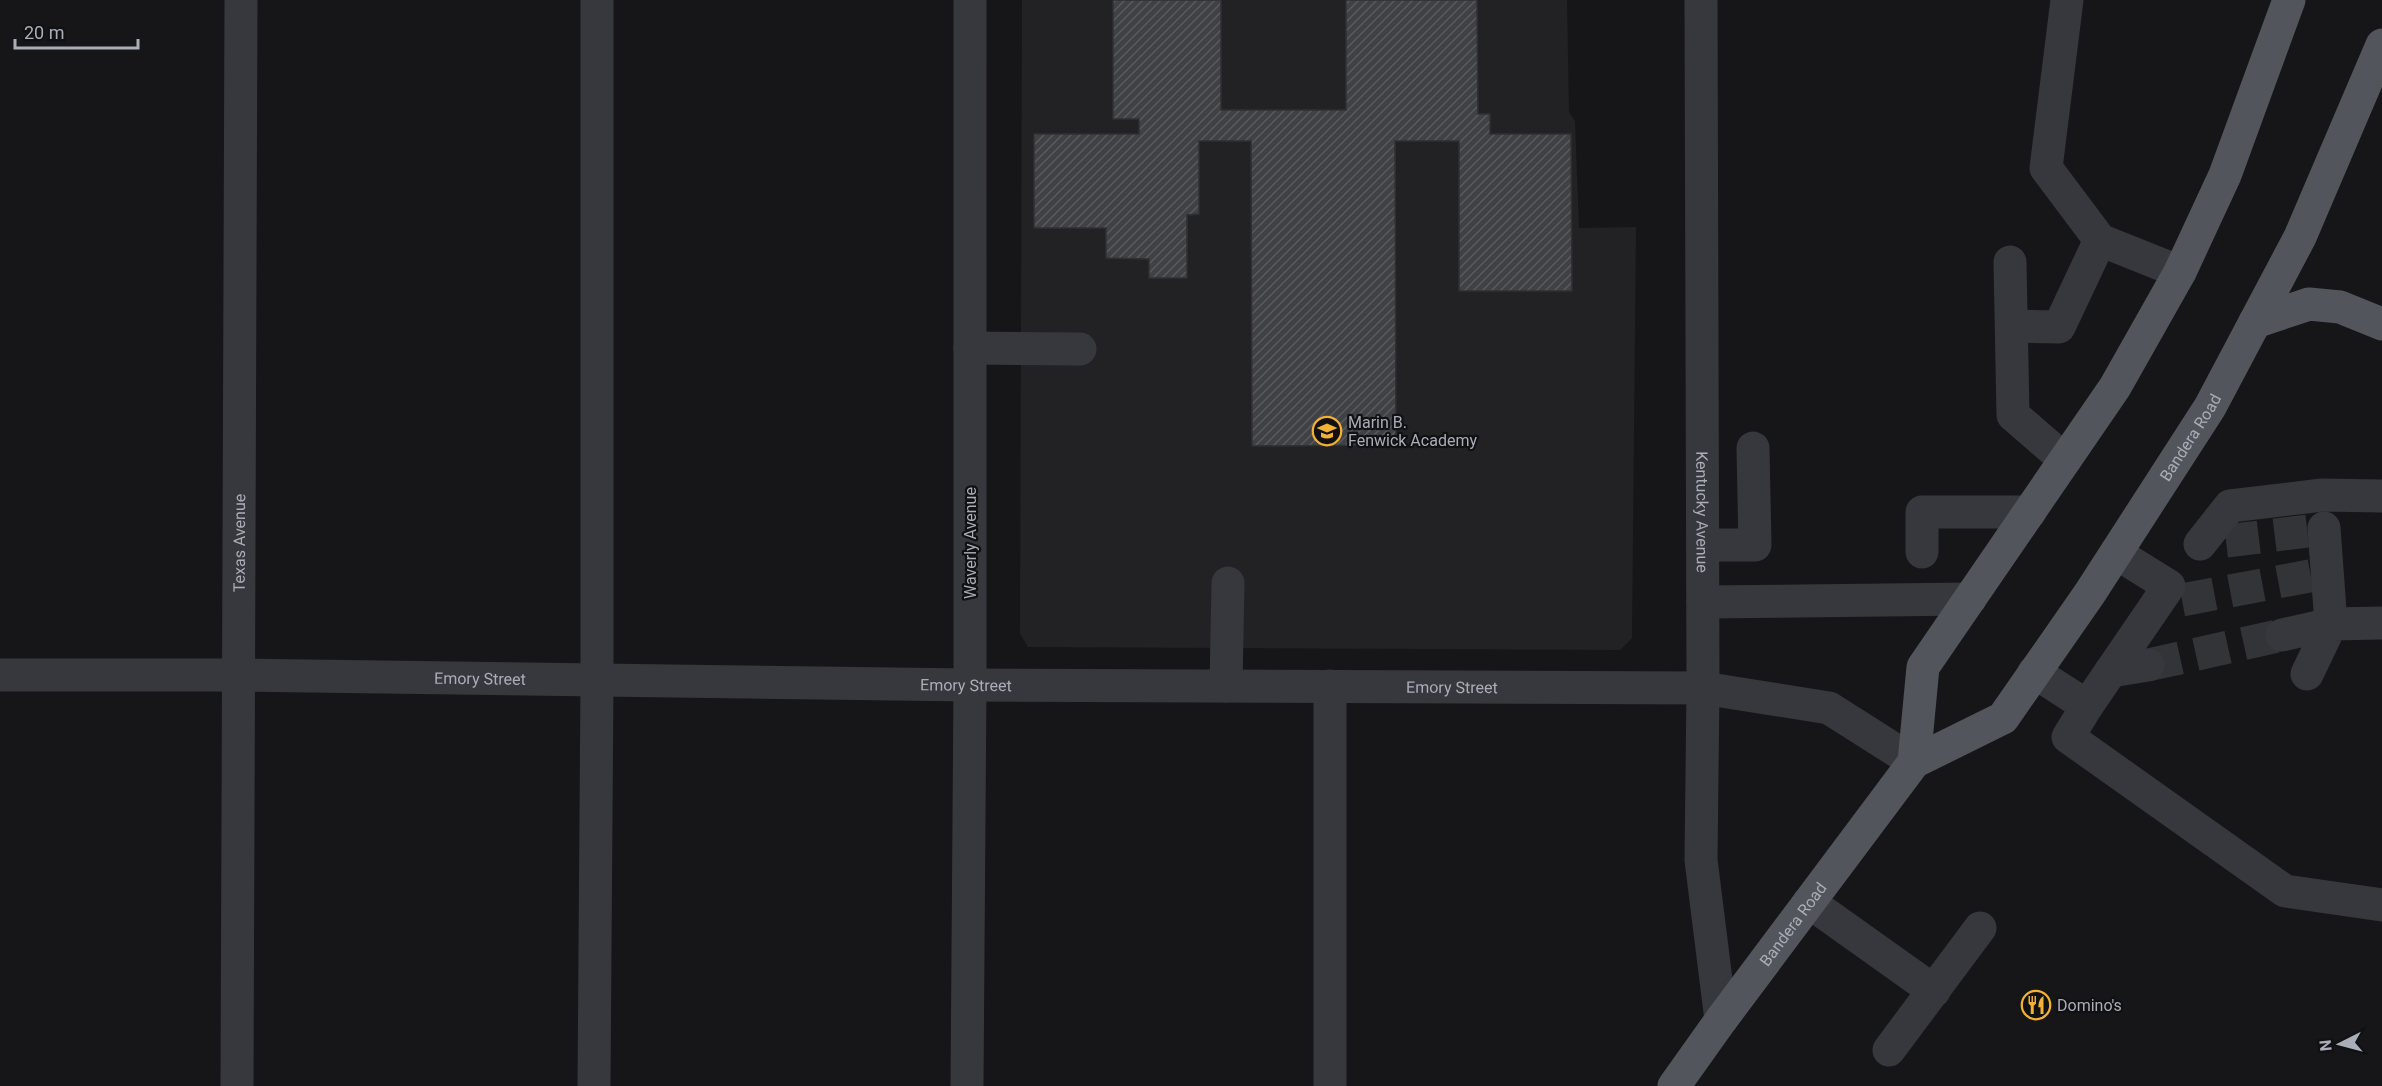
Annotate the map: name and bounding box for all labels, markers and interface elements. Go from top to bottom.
scale bar [15,12,138,50]
text: 20 m [24,22,64,43]
street label: Bandera Road [2155,391,2225,484]
place label: Marin B. Fenwick Academy [1348,413,1477,450]
school or university icon: Marin B. Fenwick Academy [1311,415,1343,447]
street label: Kentucky Avenue [1693,451,1712,573]
street label: Waverly Avenue [961,487,980,599]
street label: Texas Avenue [229,494,249,592]
street label: Emory Street [434,668,526,688]
street label: Emory Street [920,675,1012,695]
street label: Emory Street [1406,677,1498,697]
street label: Bandera Road [1755,878,1830,969]
restaurant icon: Domino's [2020,989,2052,1021]
place label: Domino's [2057,996,2122,1015]
north arrow [2310,1014,2370,1074]
text: N [2316,1039,2336,1052]

